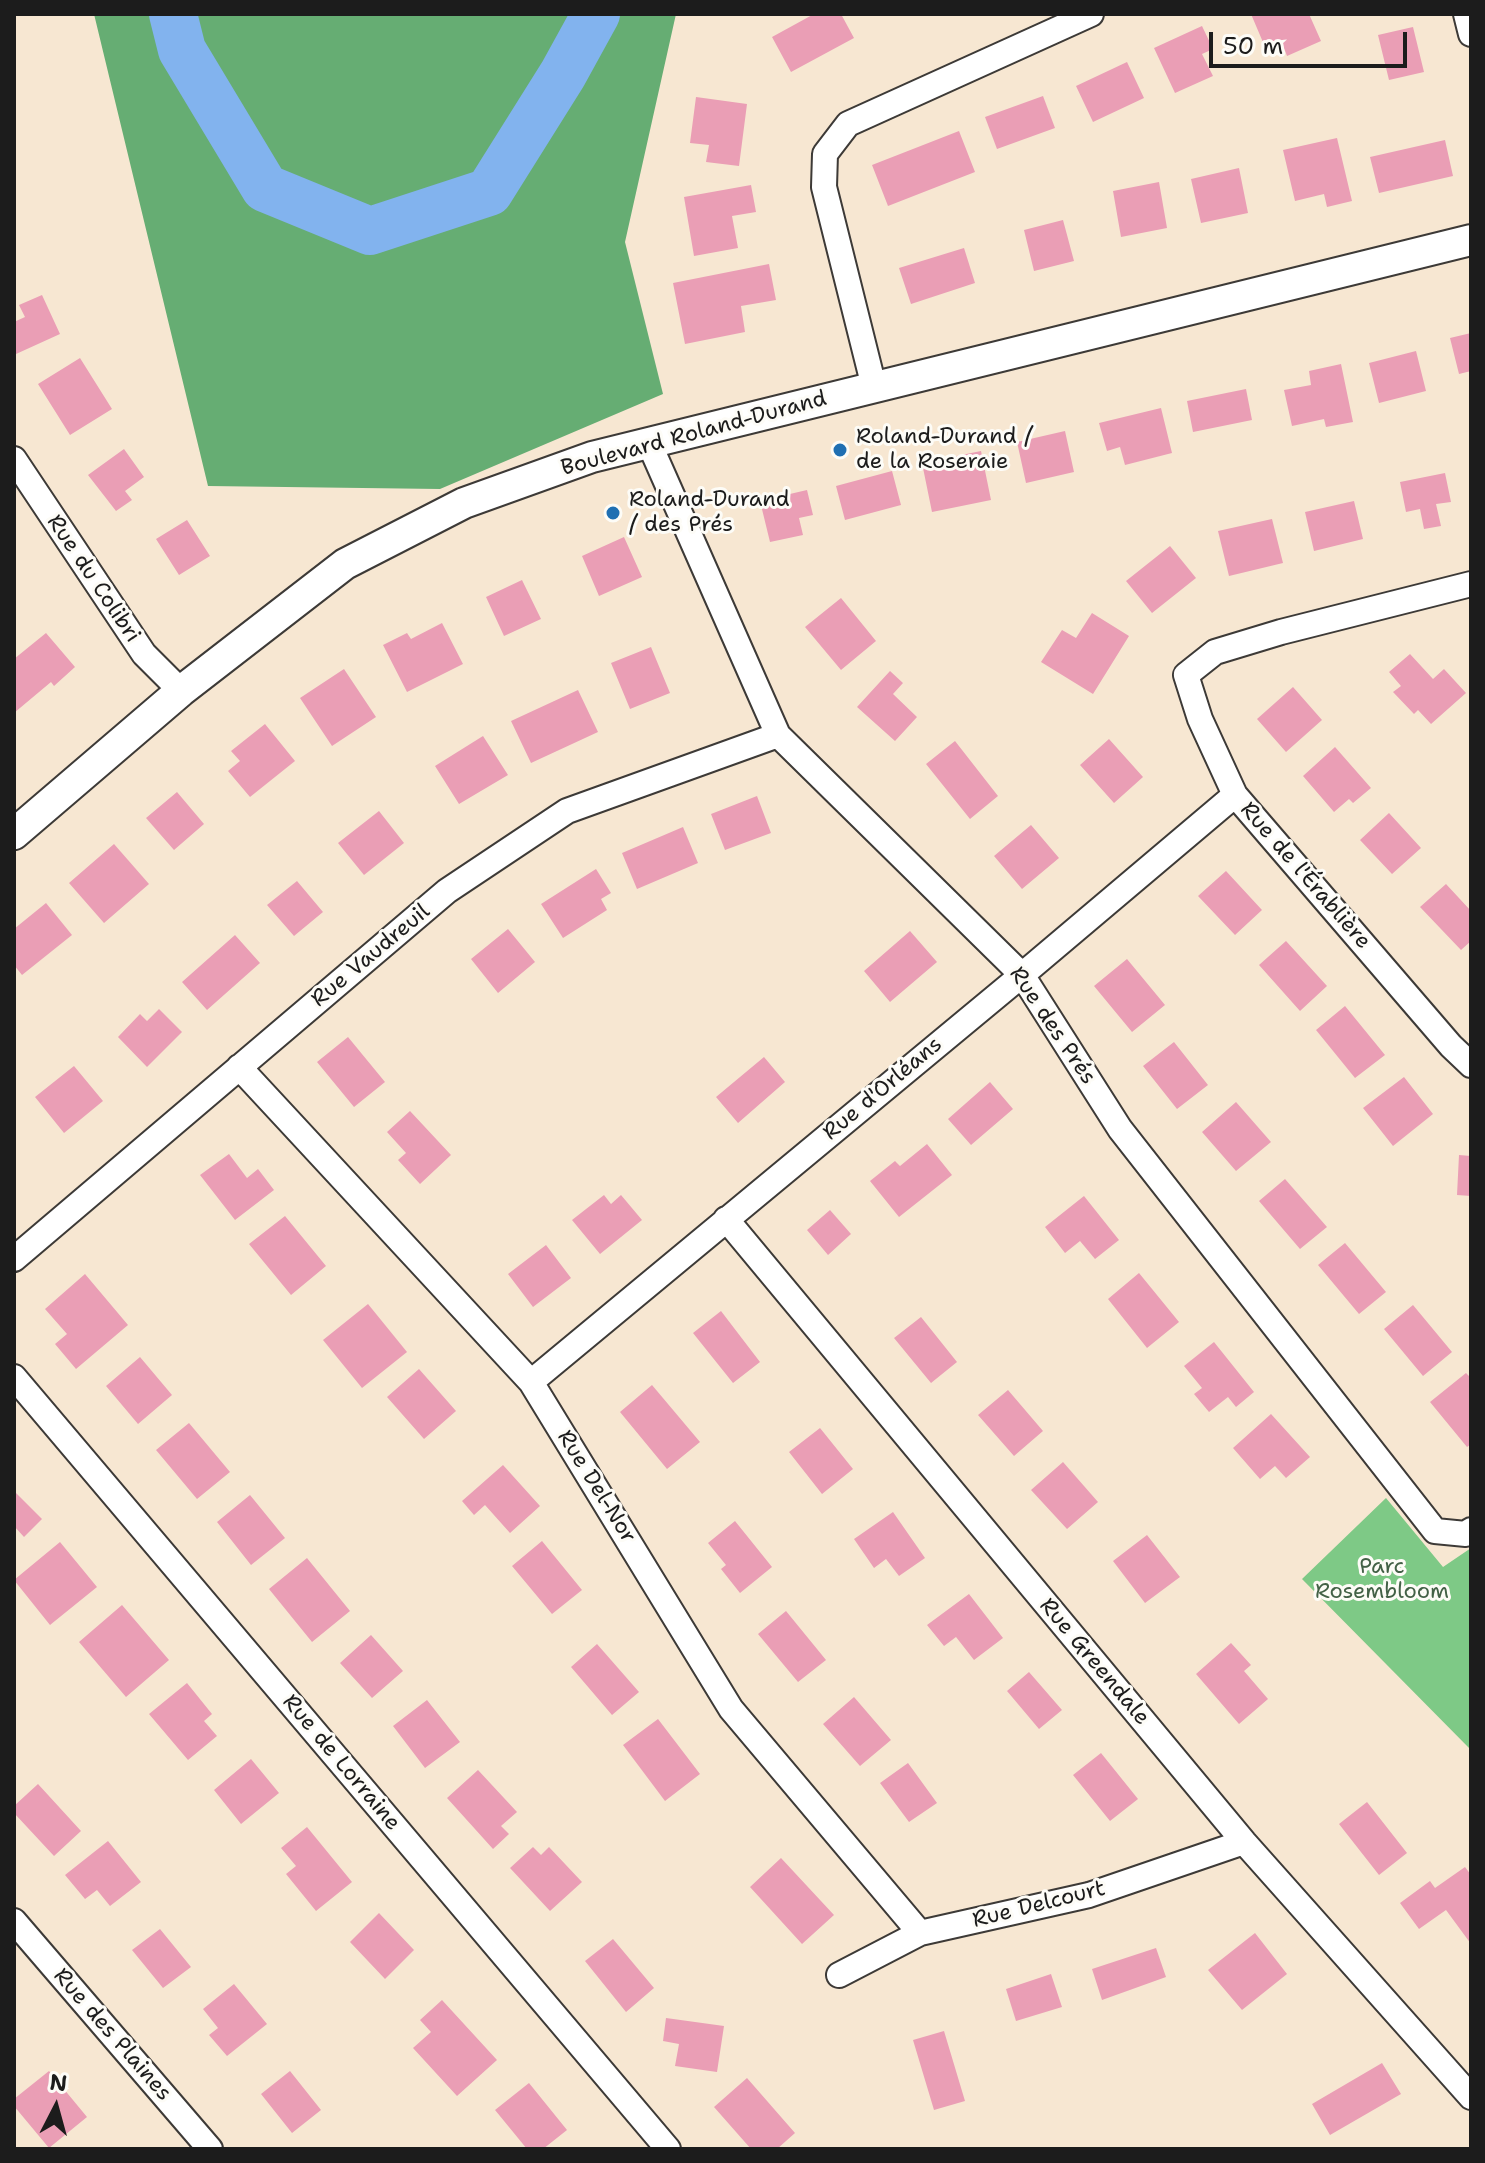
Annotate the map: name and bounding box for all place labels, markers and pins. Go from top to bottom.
place label: Roland-Durand / de la Roseraie [856,424,1032,476]
marker: Roland-Durand / de la Roseraie [831,441,849,459]
place label: Roland-Durand / des Prés [629,487,790,538]
marker: Roland-Durand / des Prés [604,504,622,522]

